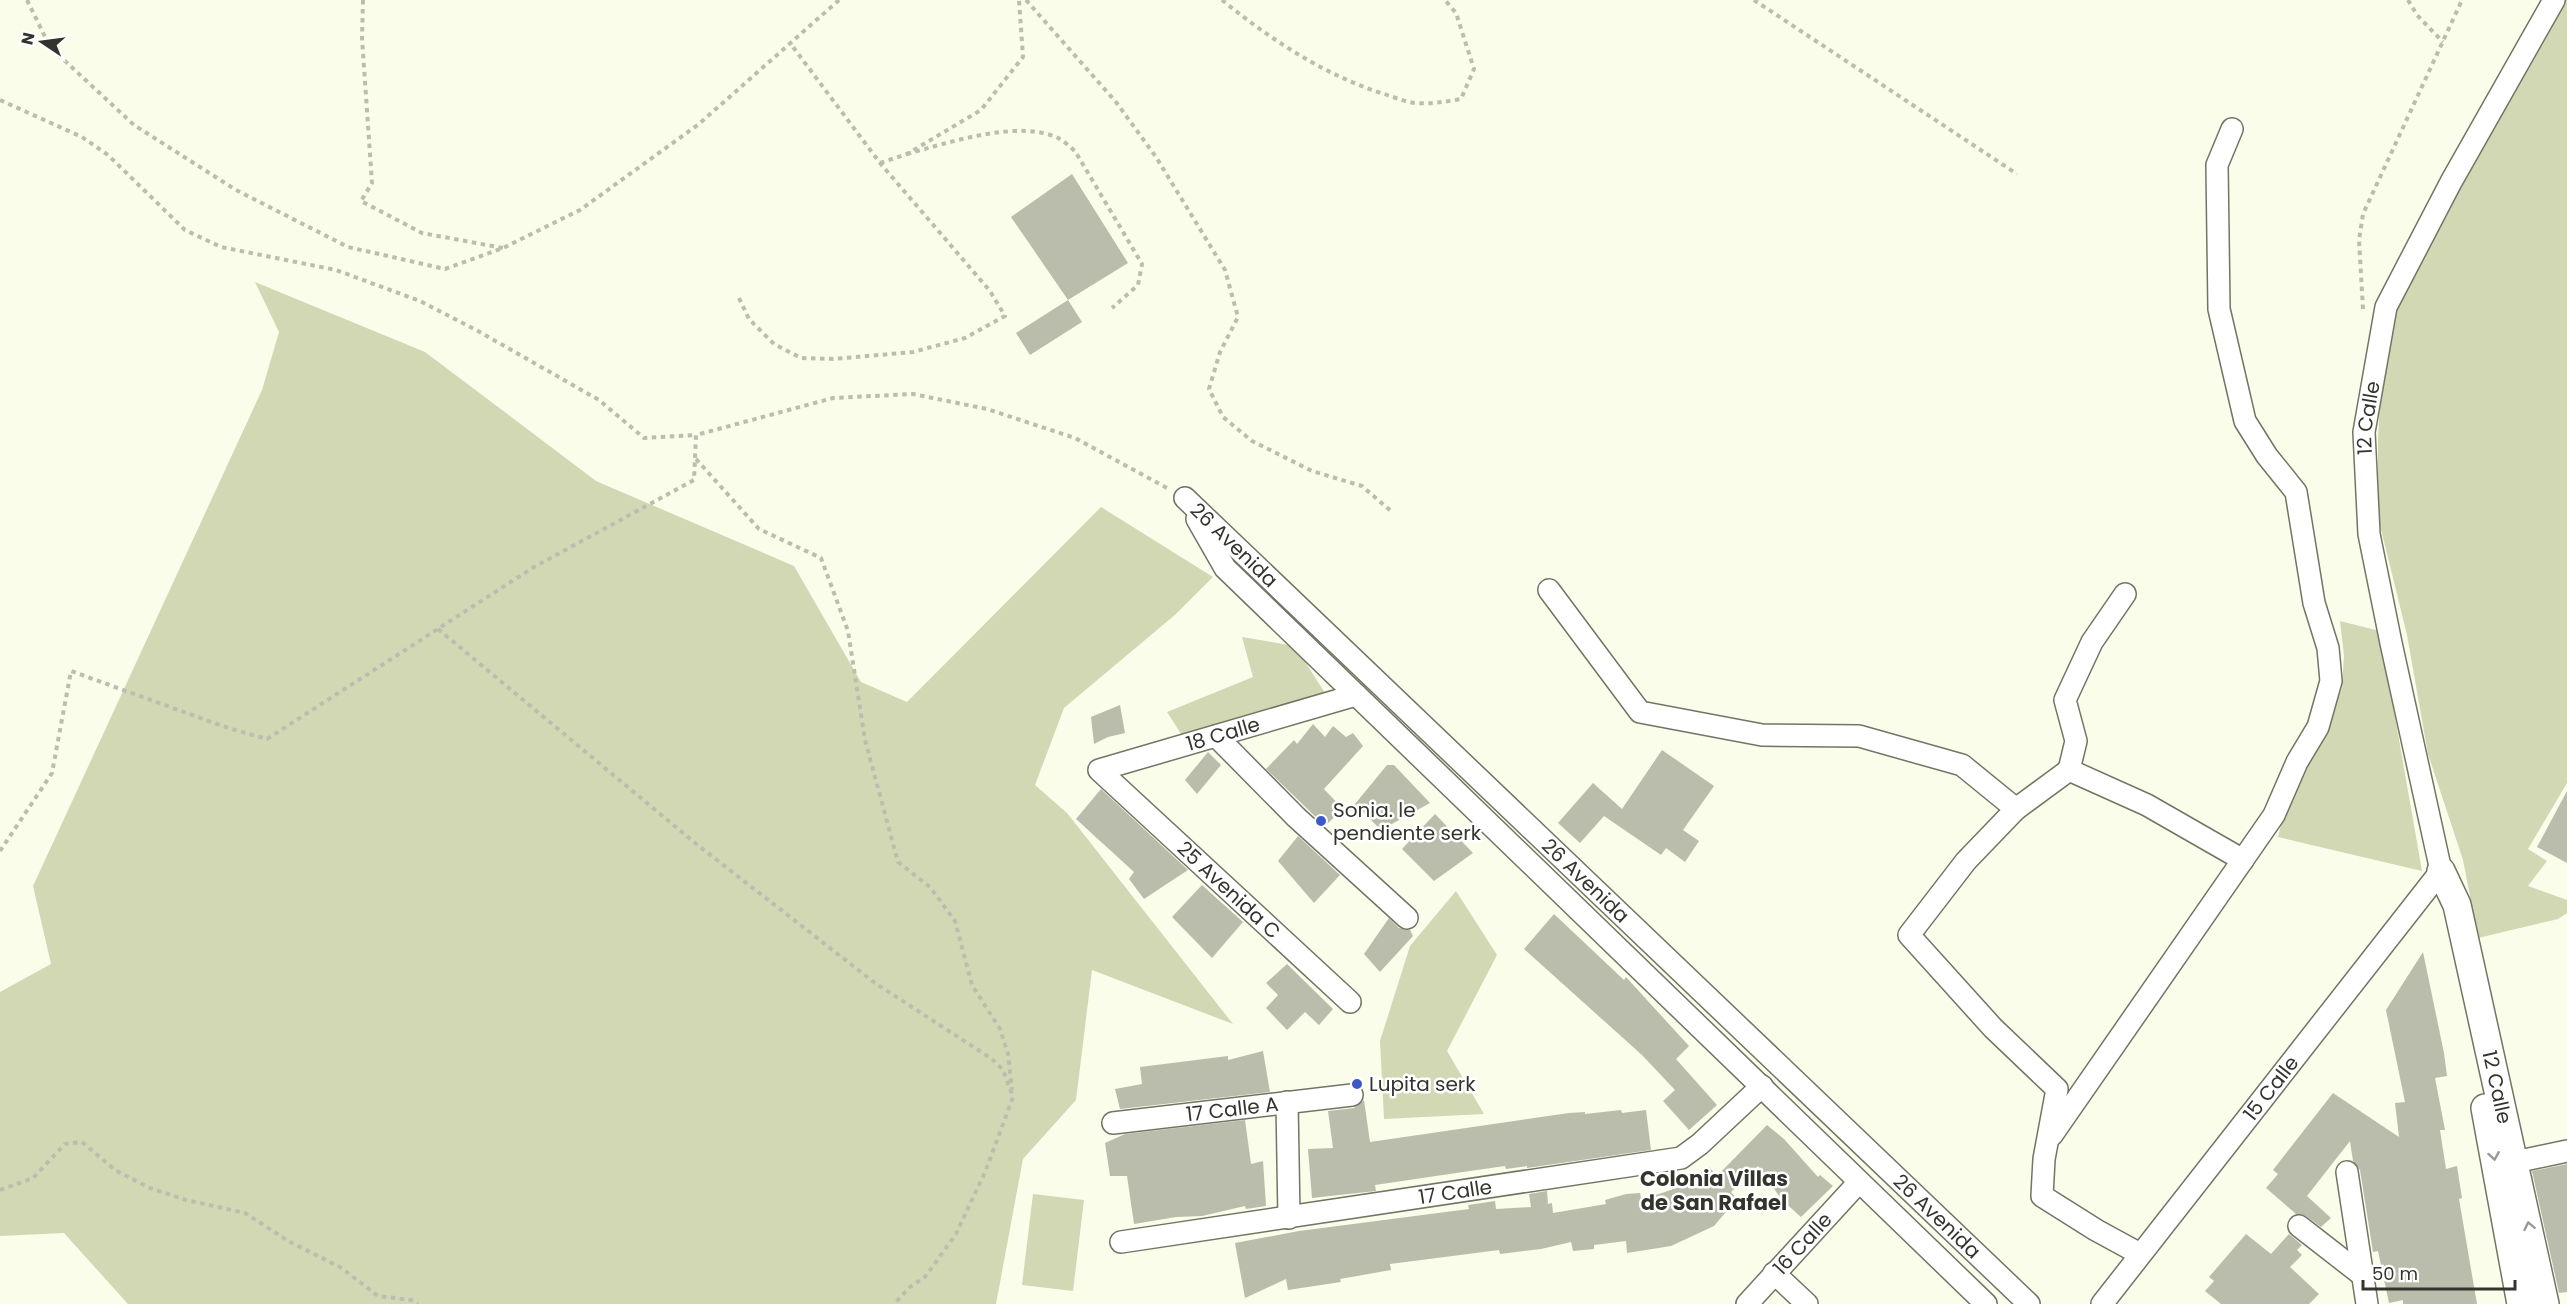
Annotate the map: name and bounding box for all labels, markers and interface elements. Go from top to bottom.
north arrow [12,12,72,72]
text: N [15,30,40,47]
street label: 12 Calle [2350,379,2387,456]
street label: 26 Avenida [1184,496,1284,594]
street label: 18 Calle [1183,710,1263,758]
place label: Sonia. le pendiente serk [1333,796,1482,847]
marker: Sonia. le pendiente serk [1314,814,1328,828]
street label: 26 Avenida [1536,832,1636,929]
street label: 25 Avenida C [1171,835,1287,945]
street label: 12 Calle [2475,1048,2519,1126]
street label: 15 Calle [2237,1050,2305,1127]
place label: Lupita serk [1369,1070,1476,1098]
marker: Lupita serk [1350,1077,1364,1091]
street label: 17 Calle A [1185,1090,1280,1128]
one-way arrow [2487,1151,2499,1160]
district label: Colonia Villas de San Rafael [1640,1164,1788,1217]
street label: 26 Avenida [1887,1168,1987,1265]
street label: 17 Calle [1417,1173,1494,1211]
street label: 16 Calle [1767,1206,1838,1281]
one-way arrow [2523,1222,2536,1232]
scale bar [2363,1253,2514,1291]
text: 50 m [2372,1261,2418,1286]

